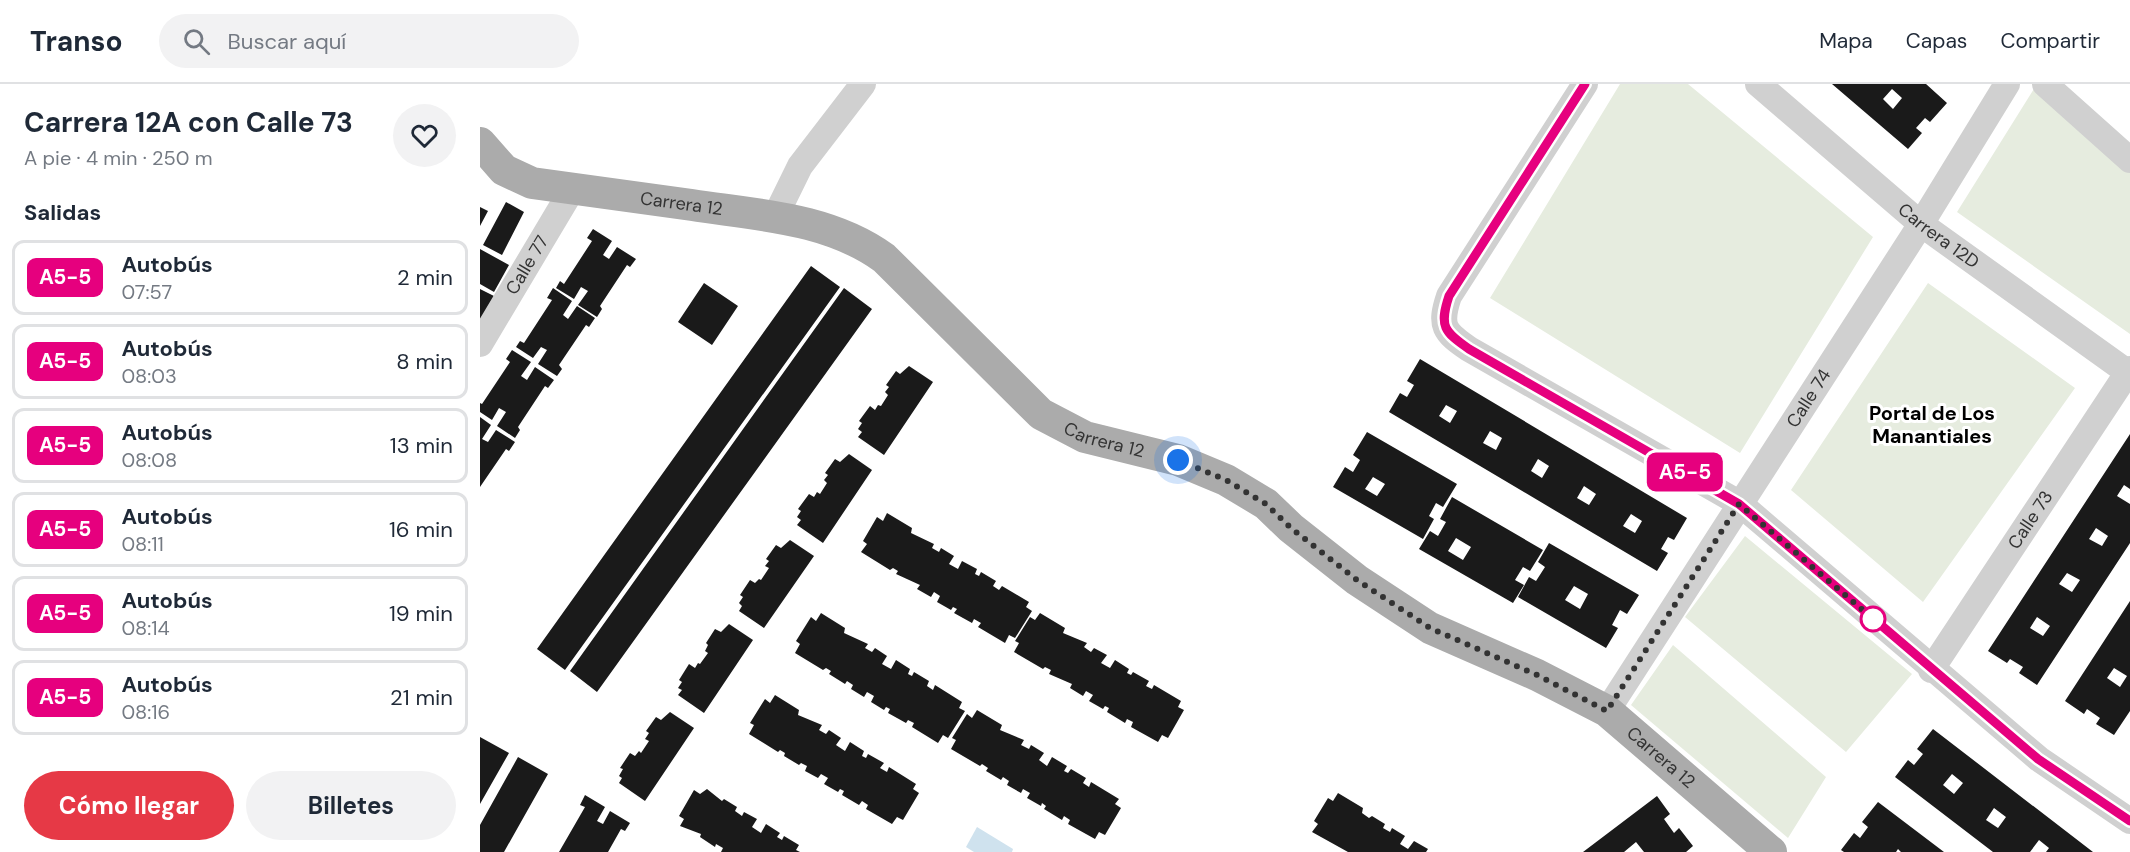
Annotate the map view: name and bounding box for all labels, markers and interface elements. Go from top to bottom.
search box [159,14,579,68]
text: Transo [30,23,123,60]
icon: search [180,25,213,58]
text: Buscar aquí [228,27,346,56]
text: Mapa [1819,27,1873,55]
text: Capas [1906,27,1967,55]
text: Compartir [2000,27,2100,55]
text: Carrera 12A con Calle 73 [24,104,353,141]
button: heart [393,104,456,167]
text: A pie · 4 min · 250 m [24,145,213,171]
street label: Carrera 12 [639,186,724,221]
text: Salidas [24,198,101,227]
street label: Carrera 12D [1893,198,1984,274]
street label: Calle 77 [500,231,554,299]
text: Autobús [121,250,213,279]
text: A5-5 [39,263,91,291]
text: 2 min [397,263,453,292]
text: 07:57 [121,279,172,305]
text: Autobús [121,334,213,363]
text: A5-5 [39,347,91,375]
text: 8 min [396,347,453,376]
text: 08:03 [121,363,177,389]
street label: Calle 74 [1781,364,1836,432]
district label: Portal de Los Manantiales [1869,400,1995,449]
street label: Carrera 12 [1060,416,1147,463]
text: Autobús [121,418,213,447]
text: A5-5 [39,431,91,459]
text: 13 min [390,431,453,460]
your location [1163,445,1193,475]
text: 08:08 [121,447,177,473]
line badge: A5-5 [1643,452,1727,492]
text: A5-5 [1659,458,1711,486]
street label: Calle 73 [2002,486,2058,554]
text: Autobús [121,502,213,531]
text: A5-5 [39,515,91,543]
text: 16 min [389,515,453,544]
text: 08:11 [121,531,164,557]
text: Autobús [121,586,213,615]
text: A5-5 [39,599,91,627]
text: 19 min [389,599,453,628]
unlabelled marker [1860,606,1886,632]
text: 08:14 [121,615,170,641]
text: Autobús [121,670,213,699]
text: A5-5 [39,683,91,711]
text: 21 min [390,683,453,712]
text: 08:16 [121,699,170,725]
street label: Carrera 12 [1622,721,1700,794]
button: Cómo llegar [24,771,234,840]
button: Billetes [246,771,456,840]

